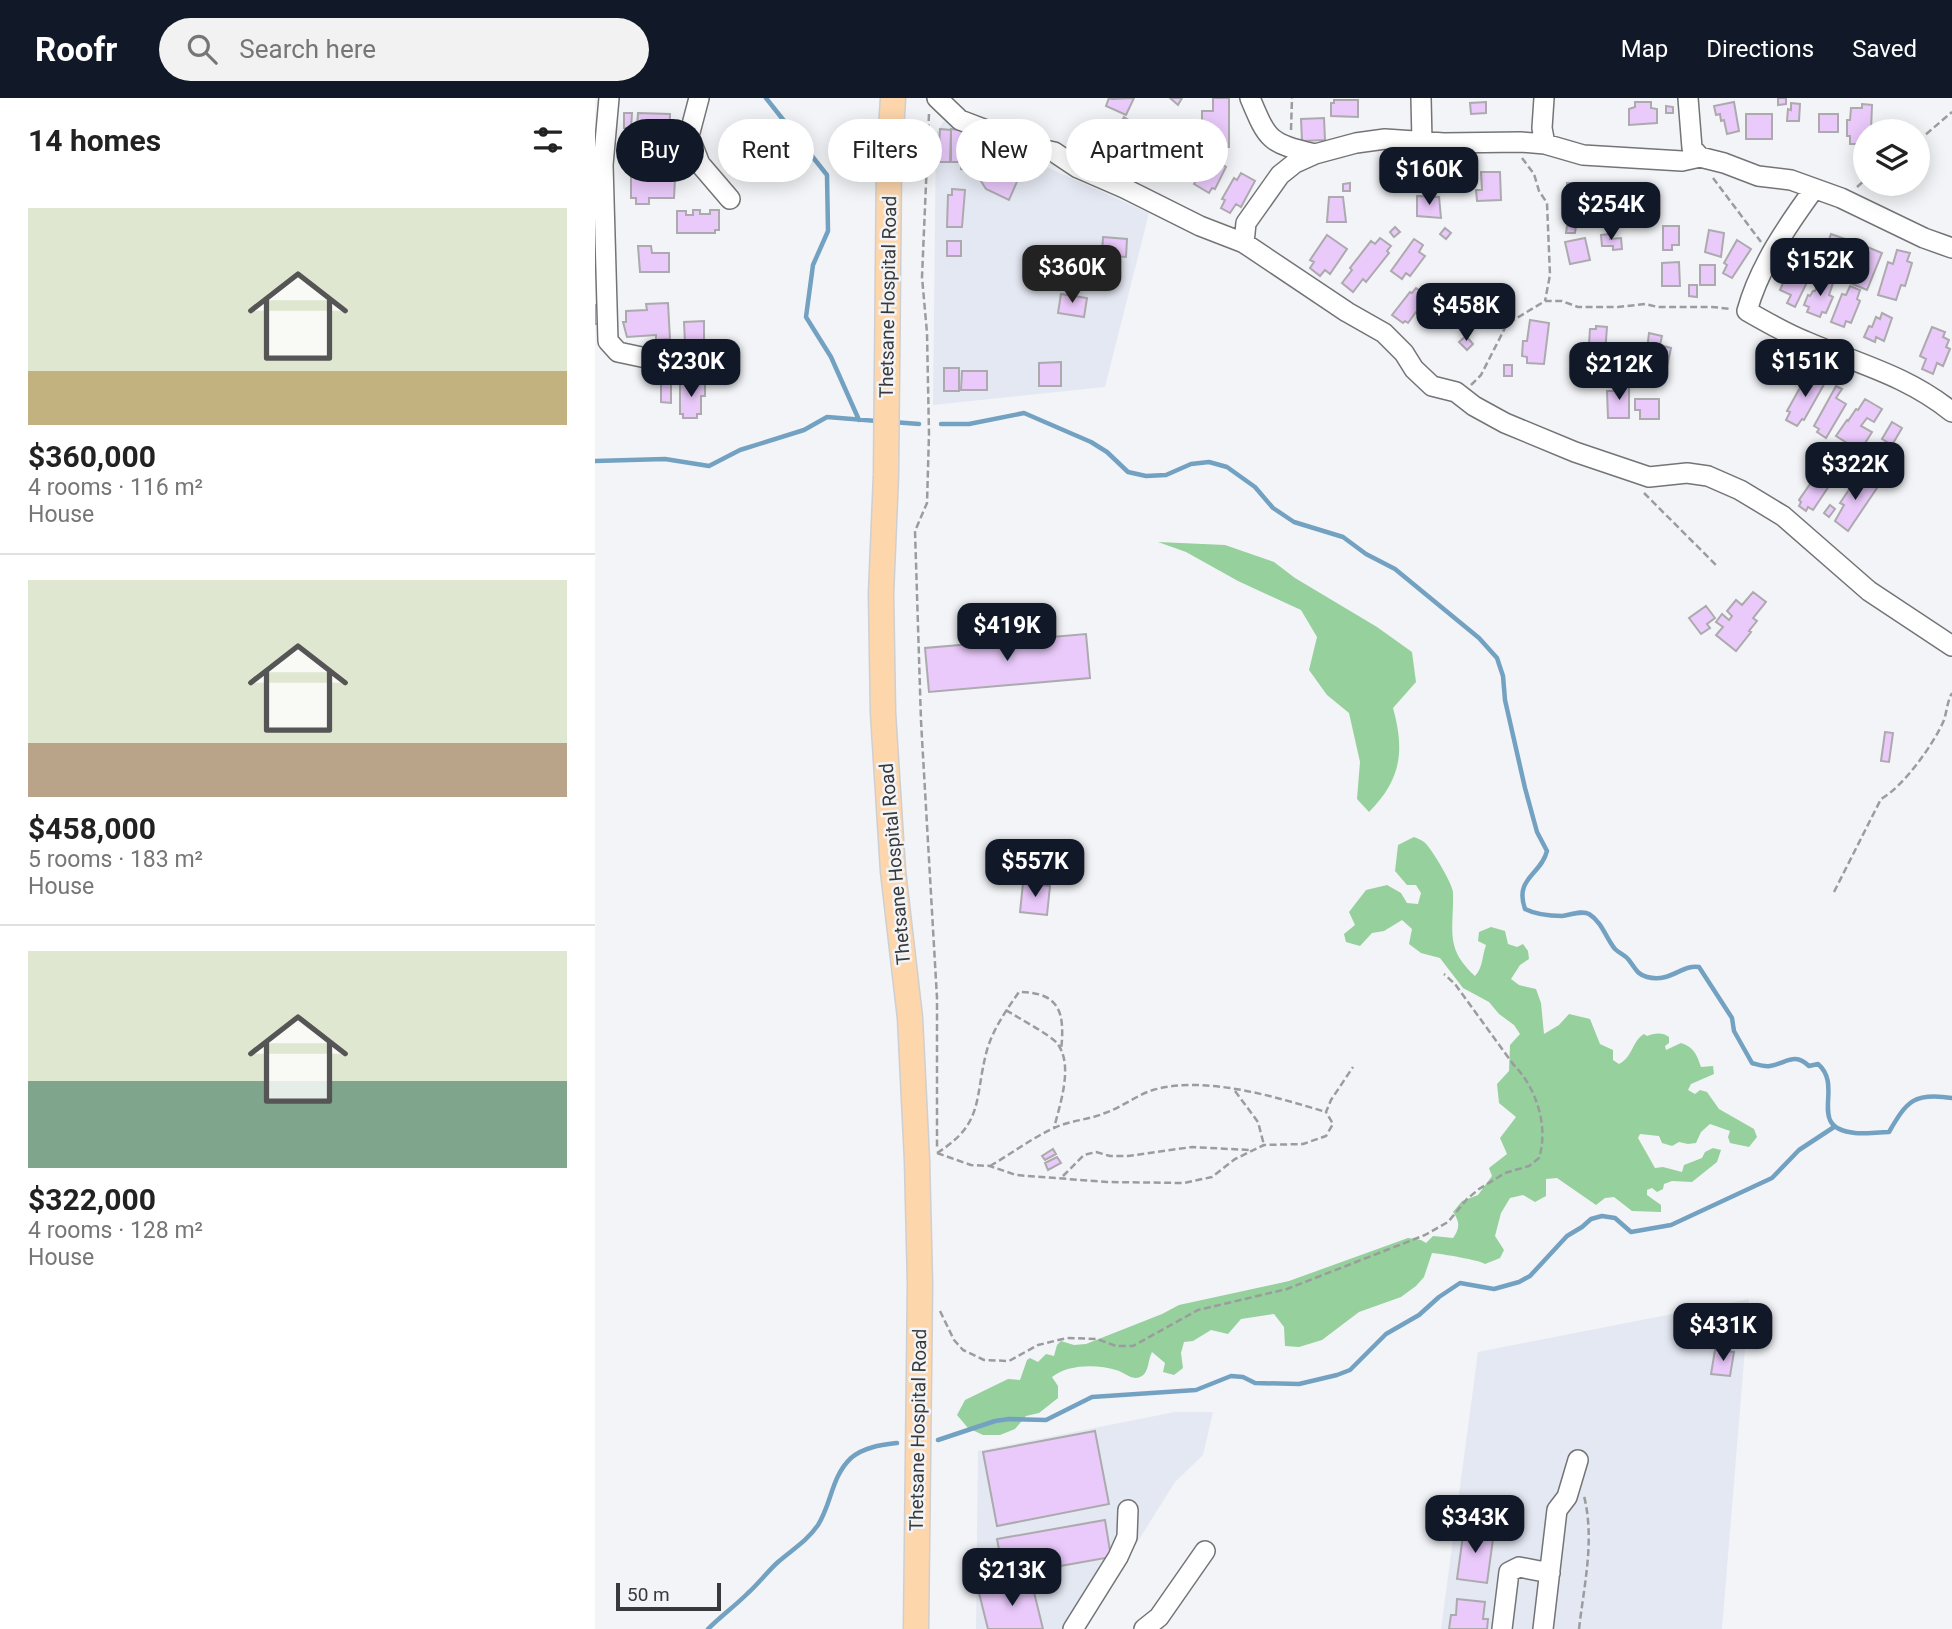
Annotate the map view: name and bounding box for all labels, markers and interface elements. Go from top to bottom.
search box [159,18,649,81]
text: Roofr [35,30,117,69]
icon: search [183,30,221,68]
text: Search here [239,34,376,64]
text: Map [1621,35,1668,63]
text: Directions [1706,35,1814,63]
text: Saved [1852,35,1917,63]
chip: Buy [616,119,704,182]
chip: Rent [718,119,814,182]
chip: Filters [828,119,942,182]
chip: New [956,119,1052,182]
chip: Apartment [1066,119,1228,182]
map controls [1853,119,1930,196]
button: layers [1853,119,1930,196]
icon: filters [529,121,567,159]
text: 14 homes [28,123,161,158]
pin: $160K [1380,148,1478,207]
text: $160K [1395,156,1463,183]
pin: $254K [1562,183,1660,242]
text: $254K [1577,191,1645,218]
street label: Thetsane Hospital Road [875,196,901,398]
pin: $152K [1771,238,1869,298]
pin: $360K [1023,246,1121,305]
text: $152K [1786,247,1854,274]
icon: home [235,253,361,379]
text: $360K [1038,254,1106,281]
pin: $458K [1417,284,1515,343]
text: $458K [1432,292,1500,319]
pin: $230K [642,340,740,399]
pin: $151K [1756,340,1854,399]
pin: $212K [1570,342,1668,402]
text: $230K [657,348,725,375]
text: $151K [1771,348,1839,375]
text: $212K [1585,351,1653,378]
text: $360,000 [28,439,156,474]
pin: $322K [1806,442,1904,502]
text: $322K [1821,451,1889,478]
text: 4 rooms · 116 m² [28,474,203,501]
text: House [28,501,94,528]
pin: $419K [958,603,1056,663]
text: $419K [973,612,1041,639]
icon: home [235,625,361,751]
street label: Thetsane Hospital Road [875,762,915,966]
text: $458,000 [28,811,156,846]
pin: $557K [986,840,1084,899]
text: 5 rooms · 183 m² [28,846,203,873]
text: $557K [1001,848,1069,875]
text: House [28,873,94,900]
icon: home [235,996,361,1122]
text: $322,000 [28,1182,156,1217]
text: 4 rooms · 128 m² [28,1217,203,1244]
text: House [28,1244,94,1271]
pin: $431K [1674,1304,1772,1363]
text: $431K [1689,1312,1757,1339]
street label: Thetsane Hospital Road [905,1329,931,1531]
pin: $343K [1426,1496,1524,1555]
text: $343K [1441,1504,1509,1531]
pin: $213K [963,1548,1061,1608]
text: $213K [978,1557,1046,1584]
scale bar [616,1580,721,1612]
text: 50 m [627,1583,670,1606]

